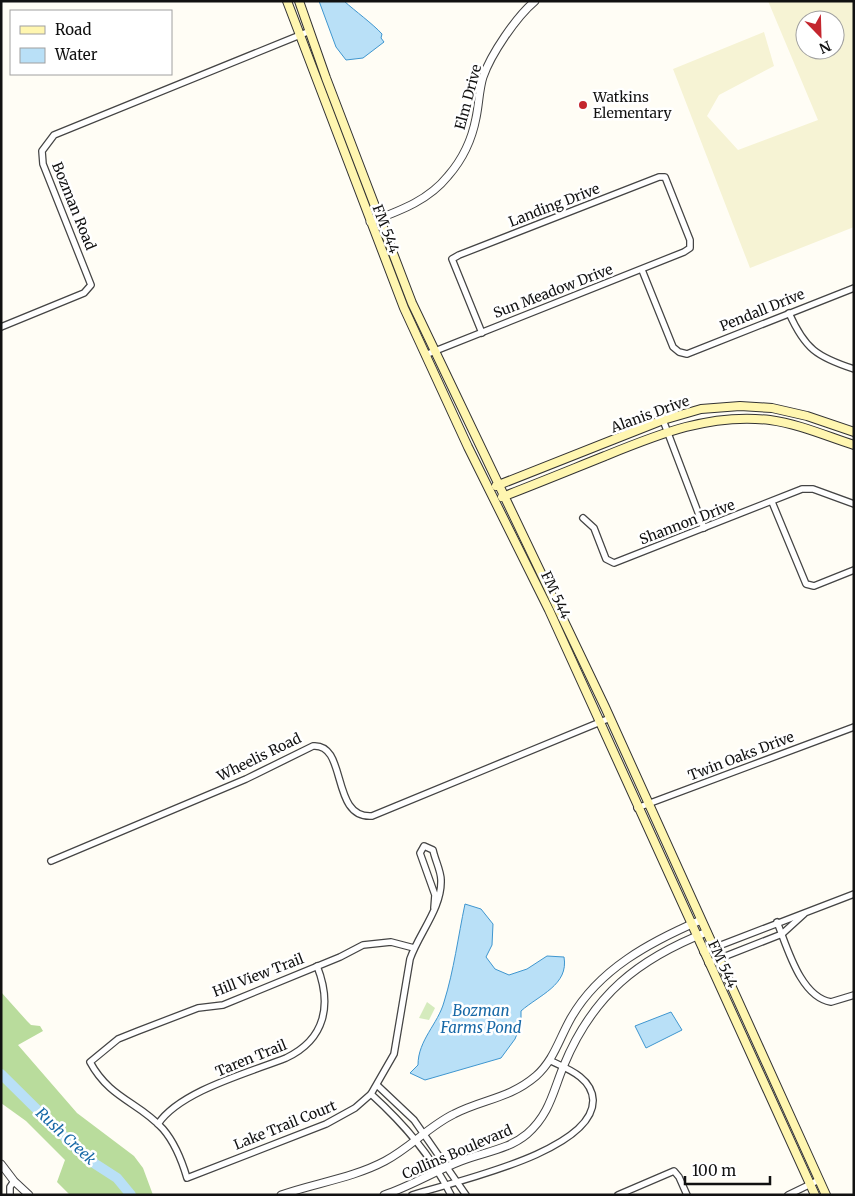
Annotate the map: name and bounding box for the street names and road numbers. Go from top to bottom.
street label: Elm Drive [451,62,485,132]
street label: Bozman Road [48,159,100,253]
street label: Landing Drive [506,179,602,231]
street label: FM 544 [369,202,404,256]
street label: Sun Meadow Drive [491,260,615,322]
street label: Pendall Drive [717,285,807,335]
street label: Alanis Drive [607,391,692,437]
street label: Shannon Drive [637,496,737,548]
street label: FM 544 [537,568,575,622]
street label: Twin Oaks Drive [685,727,797,785]
street label: Wheelis Road [213,729,304,786]
street label: FM 544 [704,937,742,991]
street label: Hill View Trail [210,949,307,1001]
street label: Taren Trail [213,1035,290,1080]
street label: Lake Trail Court [231,1096,339,1154]
street label: Collins Boulevard [399,1120,515,1183]

